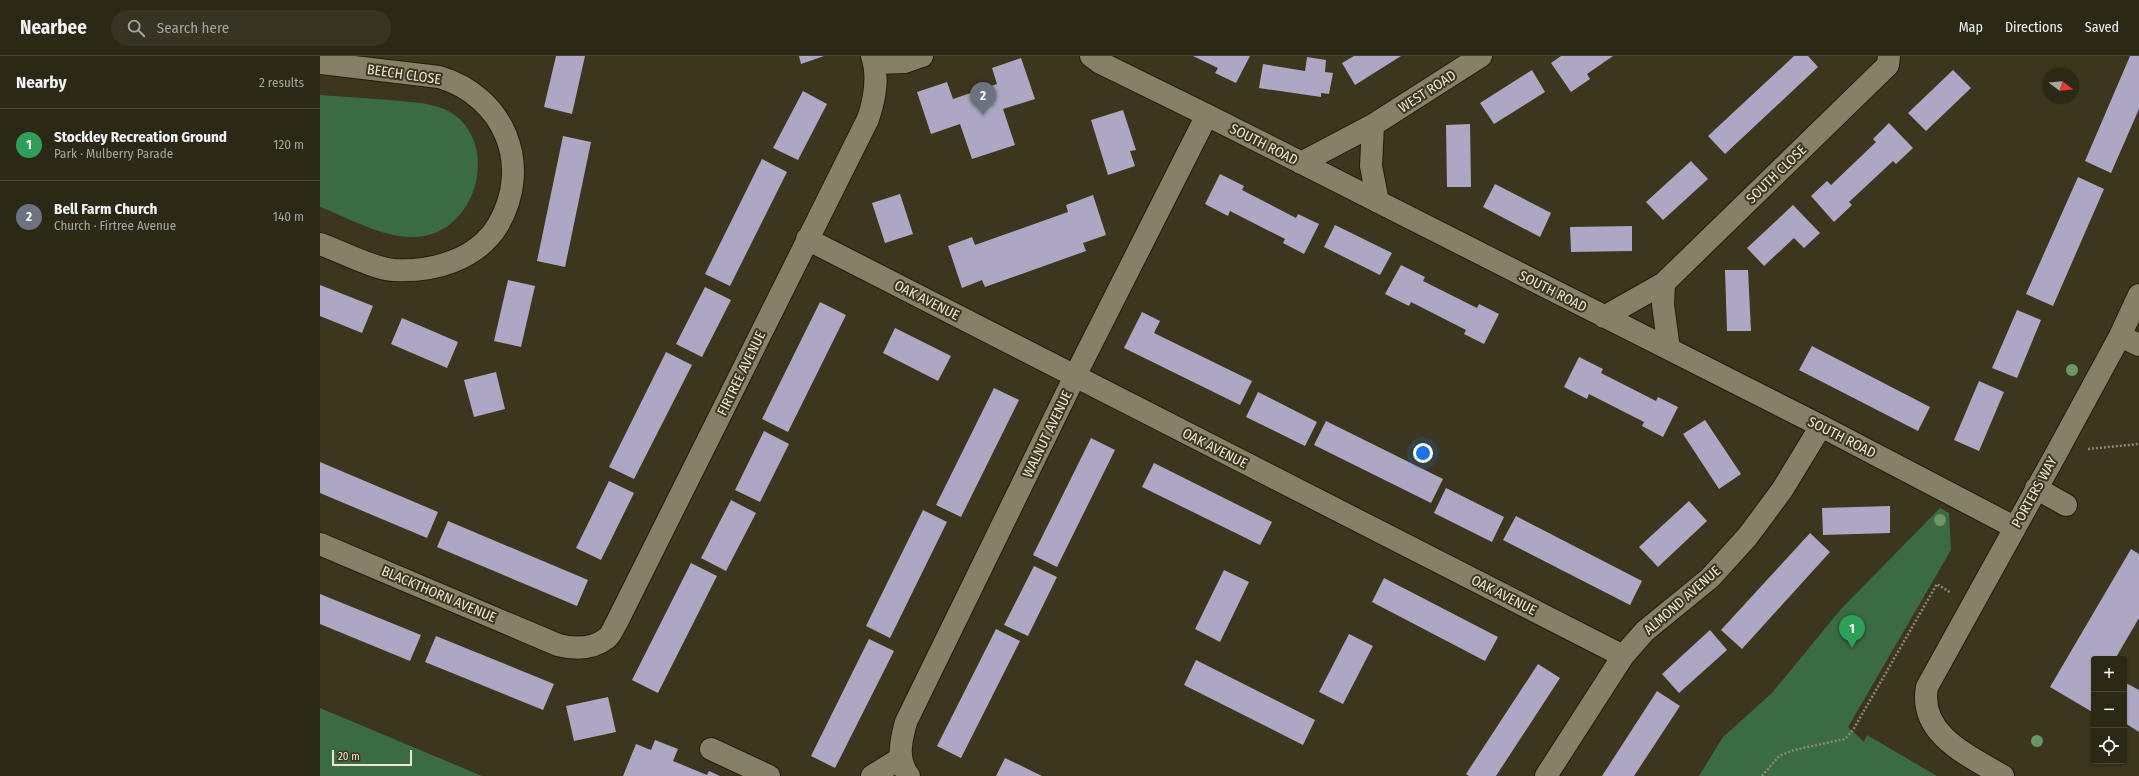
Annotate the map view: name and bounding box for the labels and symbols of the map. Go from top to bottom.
street label: BEECH CLOSE [366,61,442,88]
street label: WEST ROAD [1395,67,1459,116]
north arrow [2043,68,2079,104]
pin: 2 [970,82,996,115]
street label: SOUTH ROAD [1227,120,1301,169]
street label: SOUTH CLOSE [1743,141,1810,207]
street label: SOUTH ROAD [1516,267,1590,316]
street label: OAK AVENUE [891,277,963,324]
street label: FIRTREE AVENUE [714,328,769,418]
street label: WALNUT AVENUE [1019,388,1076,481]
street label: SOUTH ROAD [1805,413,1879,462]
street label: OAK AVENUE [1179,425,1251,472]
your location [1413,443,1433,463]
street label: PORTERS WAY [2008,454,2061,531]
street label: ALMOND AVENUE [1640,562,1724,638]
street label: BLACKTHORN AVENUE [379,563,499,626]
street label: OAK AVENUE [1468,572,1540,619]
pin: 1 [1839,615,1865,648]
scale bar [332,748,412,767]

